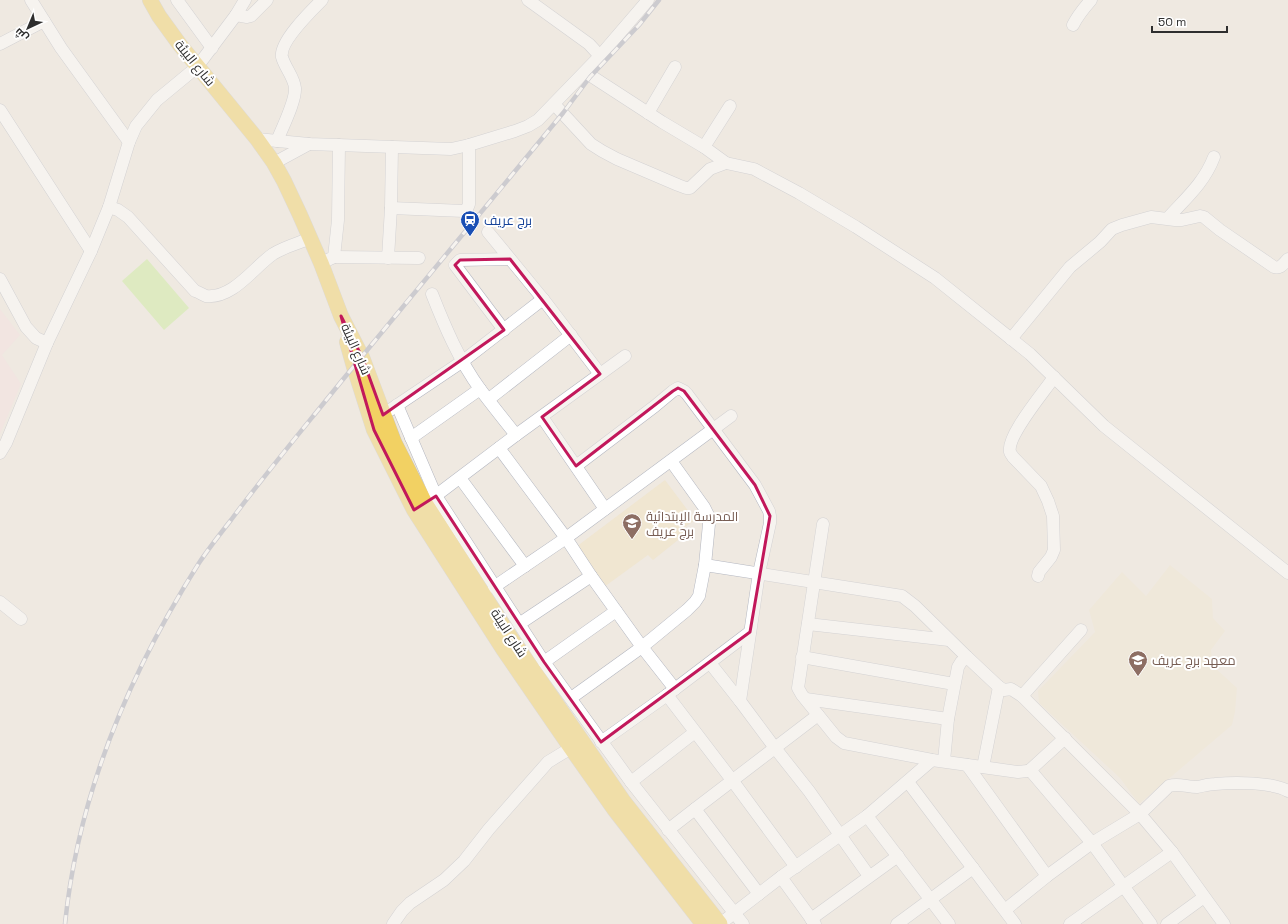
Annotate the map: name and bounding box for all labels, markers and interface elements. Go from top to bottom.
north arrow [8,8,48,48]
scale bar [1152,8,1227,34]
text: 50 m [1158,14,1186,30]
text: ش [11,25,31,45]
street label: شارع البيئة [171,36,219,90]
station icon: برج عريف [459,209,481,237]
place label: برج عريف [484,212,532,229]
street label: شارع البيئة [337,321,375,377]
place label: المدرسة الإبتدائية برج عريف [646,508,738,540]
school or university icon: المدرسة الإبتدائية برج عريف [621,512,643,540]
street label: شارع البيئة [487,605,531,661]
school or university icon: معهد برج عريف [1127,649,1149,677]
place label: معهد برج عريف [1152,652,1236,669]

